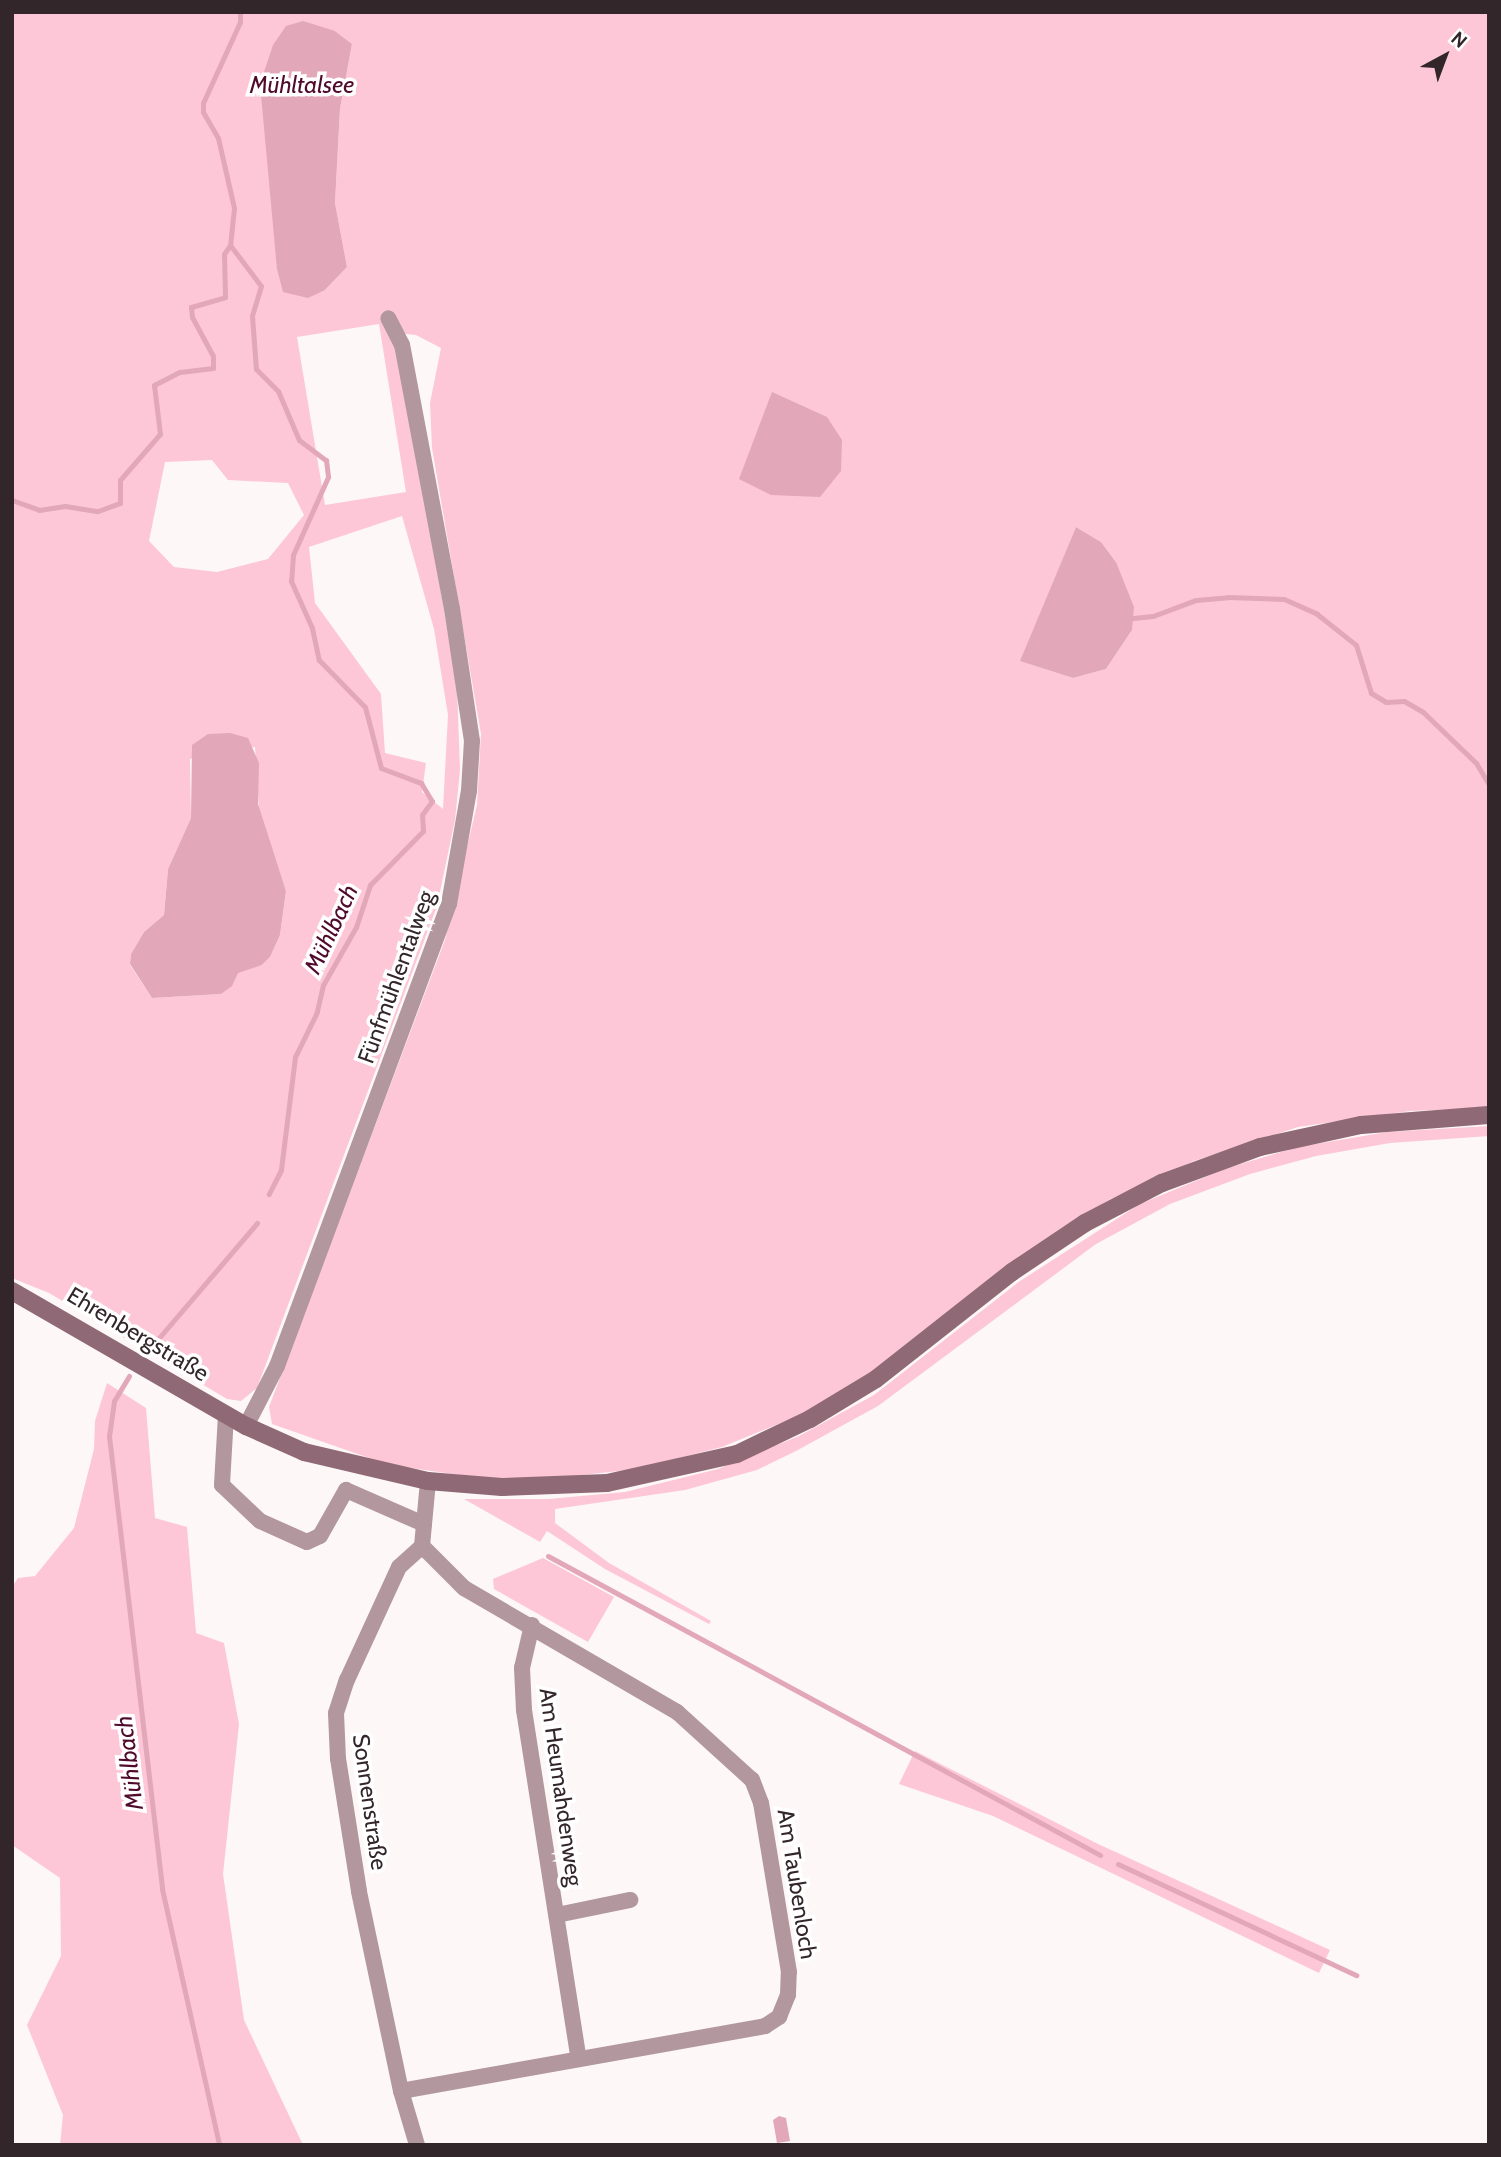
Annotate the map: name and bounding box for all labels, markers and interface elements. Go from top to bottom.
north arrow [1410,21,1480,91]
text: N [1446,27,1472,53]
water label: Mühltalsee [250,71,354,99]
water label: Mühlbach [298,880,364,978]
street label: Fünfmühlentalweg [352,887,440,1067]
street label: Ehrenbergstraße [62,1281,214,1387]
street label: Am Heumahdenweg [533,1686,589,1888]
water label: Mühlbach [109,1714,149,1812]
street label: Sonnenstraße [347,1732,393,1872]
street label: Am Taubenloch [772,1807,822,1961]

